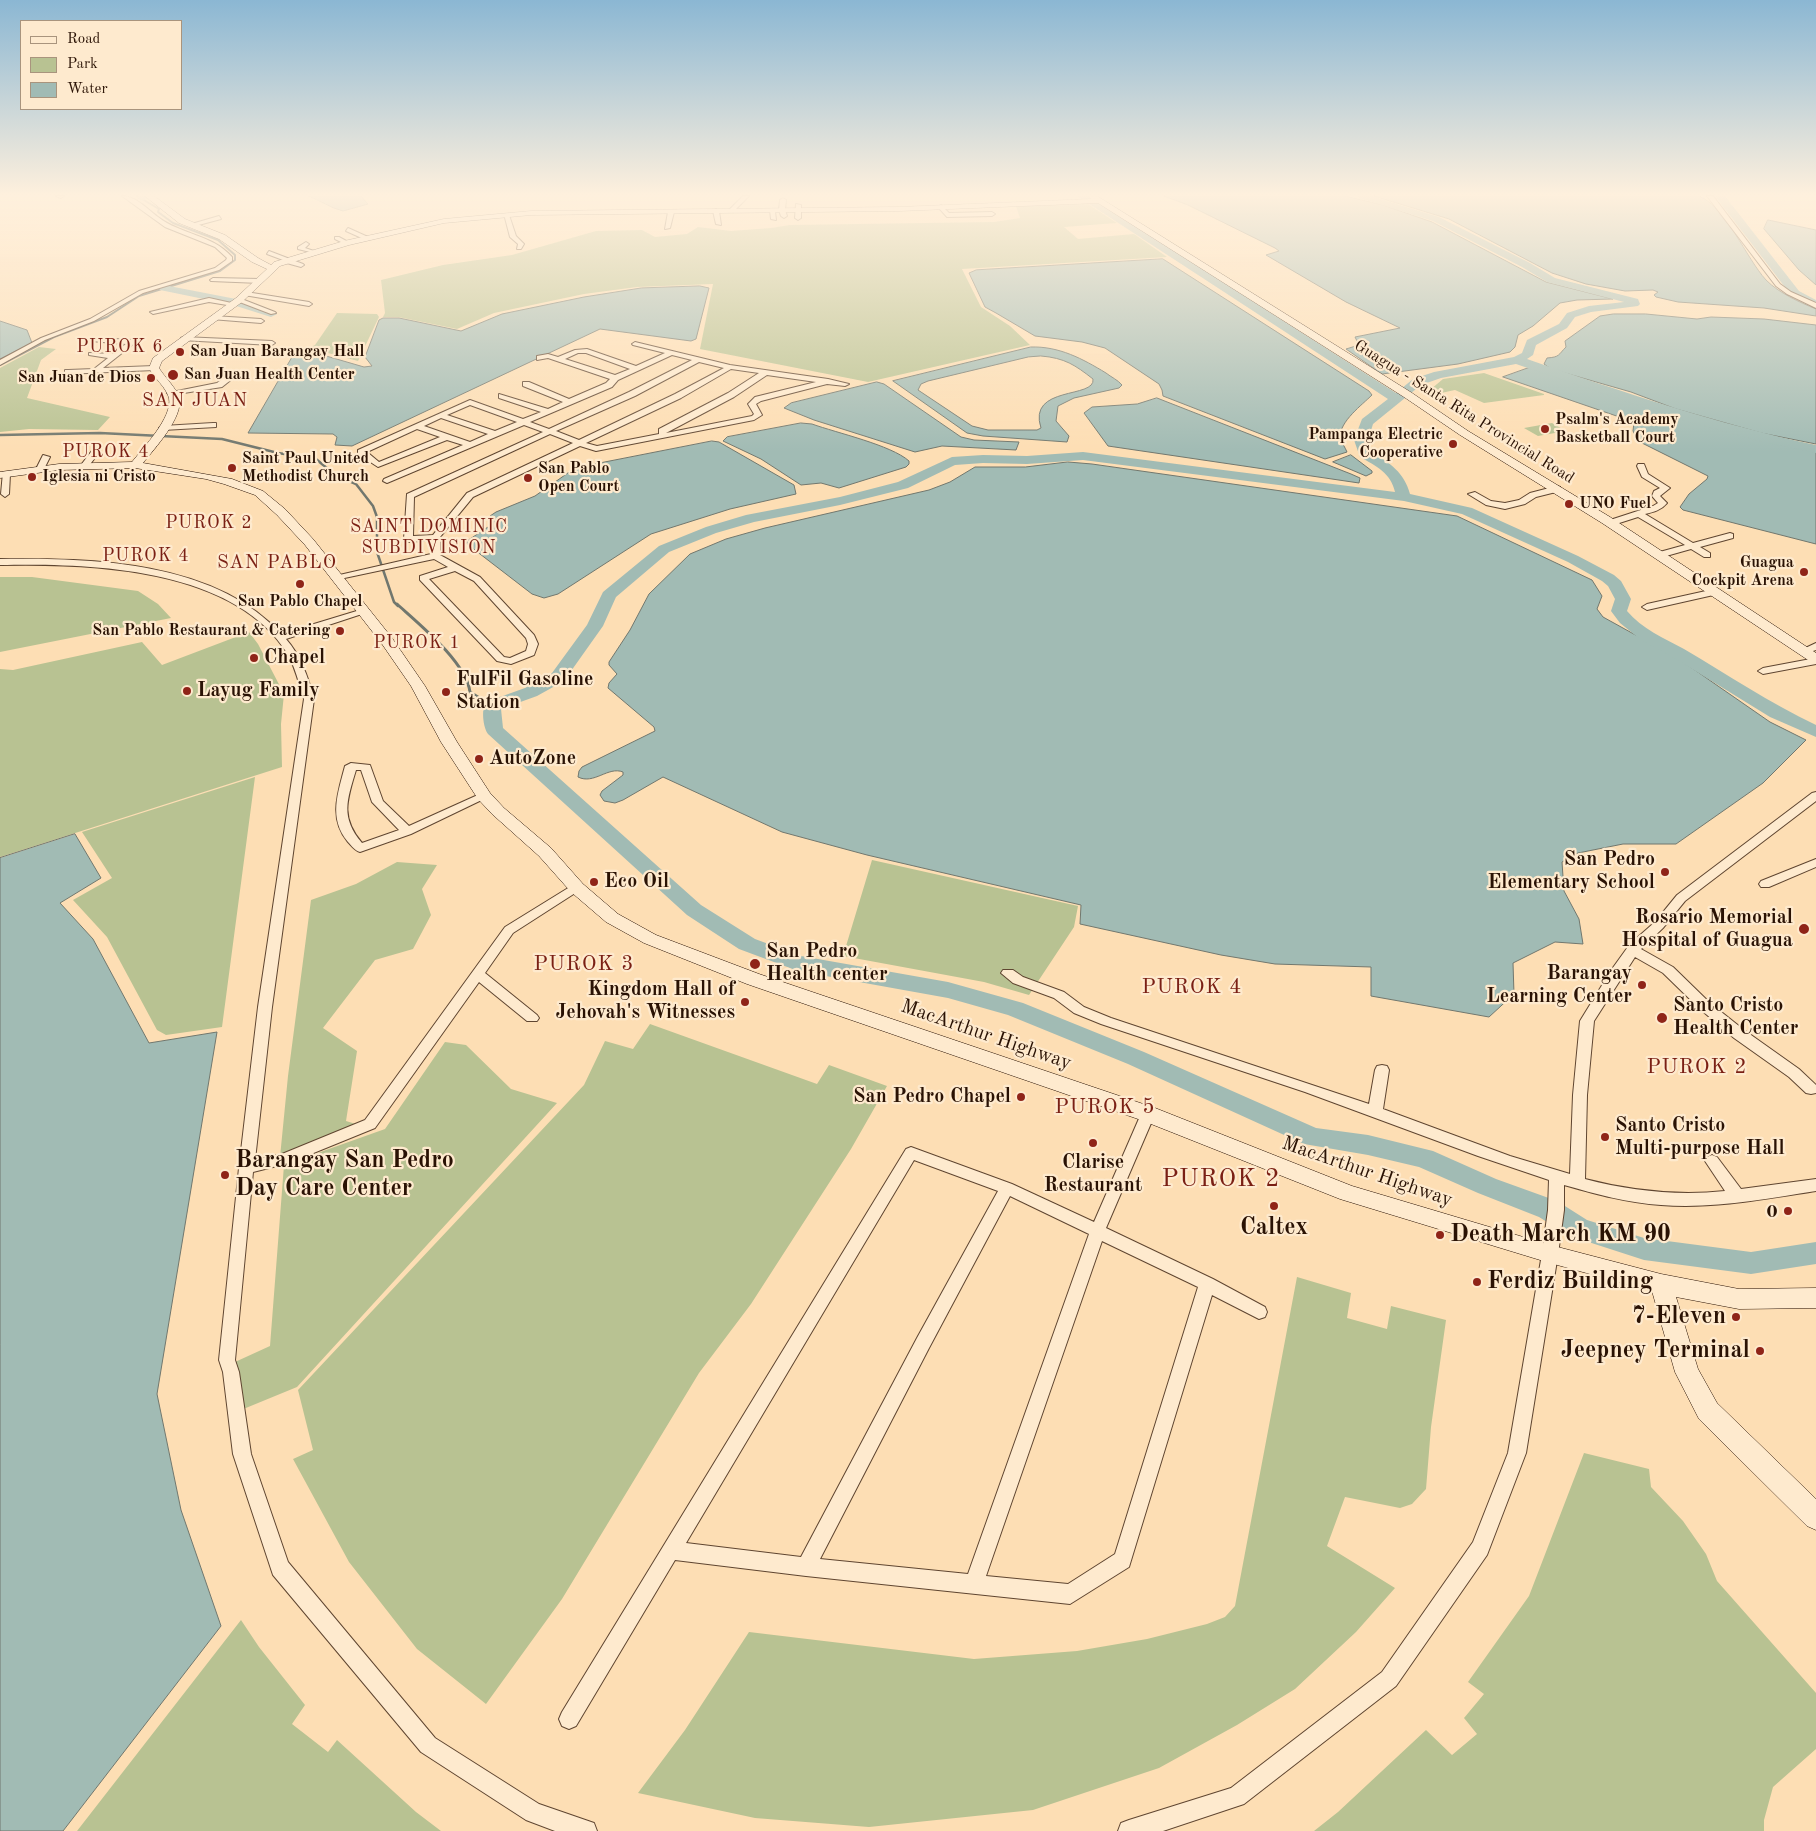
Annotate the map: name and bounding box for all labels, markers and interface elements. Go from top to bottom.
legend [20,20,182,110]
text: Road [67,32,100,47]
text: Park [67,57,98,72]
text: Water [67,82,108,97]
district label: PUROK 6 [75,336,165,358]
street label: Guagua - Santa Rita Provincial Road [1350,336,1578,488]
place label: San Juan Barangay Hall [190,342,364,362]
marker: San Juan Barangay Hall [174,346,186,358]
place label: San Juan Health Center [184,365,355,385]
place label: San Juan de Dios [18,368,141,388]
marker: San Juan Health Center [166,368,180,382]
marker: San Juan de Dios [145,372,157,384]
district label: SAN JUAN [141,390,249,412]
place label: Psalm's Academy Basketball Court [1555,410,1679,448]
marker: Psalm's Academy Basketball Court [1539,423,1551,435]
place label: Pampanga Electric Cooperative [1308,425,1443,463]
marker: Pampanga Electric Cooperative [1447,438,1459,450]
district label: PUROK 4 [61,441,151,463]
place label: Saint Paul United Methodist Church [242,449,369,487]
place label: San Pablo Open Court [538,459,619,497]
marker: Saint Paul United Methodist Church [226,462,238,474]
place label: Iglesia ni Cristo [42,467,156,487]
marker: Iglesia ni Cristo [26,471,38,483]
marker: San Pablo Open Court [522,472,534,484]
place label: UNO Fuel [1579,494,1651,514]
marker: UNO Fuel [1563,498,1575,510]
district label: PUROK 2 [164,512,254,534]
district label: SAINT DOMINIC SUBDIVISION [348,516,510,558]
district label: PUROK 4 [101,545,191,567]
district label: SAN PABLO [216,552,338,574]
place label: Guagua Cockpit Arena [1692,553,1794,591]
marker: Guagua Cockpit Arena [1798,566,1810,578]
marker: San Pablo Chapel [294,578,306,590]
place label: San Pablo Chapel [238,592,362,612]
place label: San Pablo Restaurant & Catering [92,621,330,641]
marker: San Pablo Restaurant & Catering [334,625,346,637]
district label: PUROK 1 [372,632,462,654]
place label: Chapel [264,646,325,670]
marker: Chapel [248,652,260,664]
place label: FulFil Gasoline Station [456,668,594,715]
place label: Layug Family [197,679,320,703]
marker: Layug Family [181,685,193,697]
marker: FulFil Gasoline Station [440,686,452,698]
place label: AutoZone [489,747,576,771]
marker: AutoZone [473,753,485,765]
place label: San Pedro Elementary School [1488,848,1655,895]
marker: San Pedro Elementary School [1659,866,1671,878]
place label: Eco Oil [604,870,669,894]
marker: Eco Oil [588,876,600,888]
place label: Rosario Memorial Hospital of Guagua [1621,906,1793,953]
marker: Rosario Memorial Hospital of Guagua [1797,922,1811,936]
place label: San Pedro Health center [766,940,888,987]
district label: PUROK 3 [533,951,635,977]
marker: San Pedro Health center [748,957,762,971]
place label: Barangay Learning Center [1486,962,1632,1009]
district label: PUROK 4 [1141,974,1243,1000]
place label: Kingdom Hall of Jehovah's Witnesses [555,978,735,1025]
marker: Barangay Learning Center [1636,979,1648,991]
place label: Santo Cristo Health Center [1673,994,1798,1041]
street label: MacArthur Highway [897,995,1075,1075]
marker: Kingdom Hall of Jehovah's Witnesses [739,996,751,1008]
marker: Santo Cristo Health Center [1655,1011,1669,1025]
district label: PUROK 2 [1646,1054,1748,1080]
place label: San Pedro Chapel [853,1085,1011,1109]
marker: San Pedro Chapel [1015,1091,1027,1103]
district label: PUROK 5 [1054,1094,1156,1120]
place label: Santo Cristo Multi-purpose Hall [1615,1114,1785,1161]
marker: Santo Cristo Multi-purpose Hall [1599,1131,1611,1143]
street label: MacArthur Highway [1278,1132,1456,1212]
marker: Clarise Restaurant [1087,1137,1099,1149]
place label: Barangay San Pedro Day Care Center [235,1147,454,1203]
place label: Clarise Restaurant [1044,1151,1142,1198]
district label: PUROK 2 [1161,1164,1281,1194]
marker: Barangay San Pedro Day Care Center [219,1169,231,1181]
place label: o [1766,1197,1778,1225]
marker: Caltex [1268,1200,1280,1212]
marker: o [1782,1205,1794,1217]
place label: Caltex [1240,1214,1308,1242]
place label: Death March KM 90 [1450,1221,1671,1249]
marker: Death March KM 90 [1434,1229,1446,1241]
place label: Ferdiz Building [1487,1268,1653,1296]
marker: Ferdiz Building [1471,1276,1483,1288]
place label: 7-Eleven [1632,1303,1726,1331]
marker: 7-Eleven [1730,1311,1742,1323]
place label: Jeepney Terminal [1561,1337,1750,1365]
marker: Jeepney Terminal [1754,1345,1766,1357]

